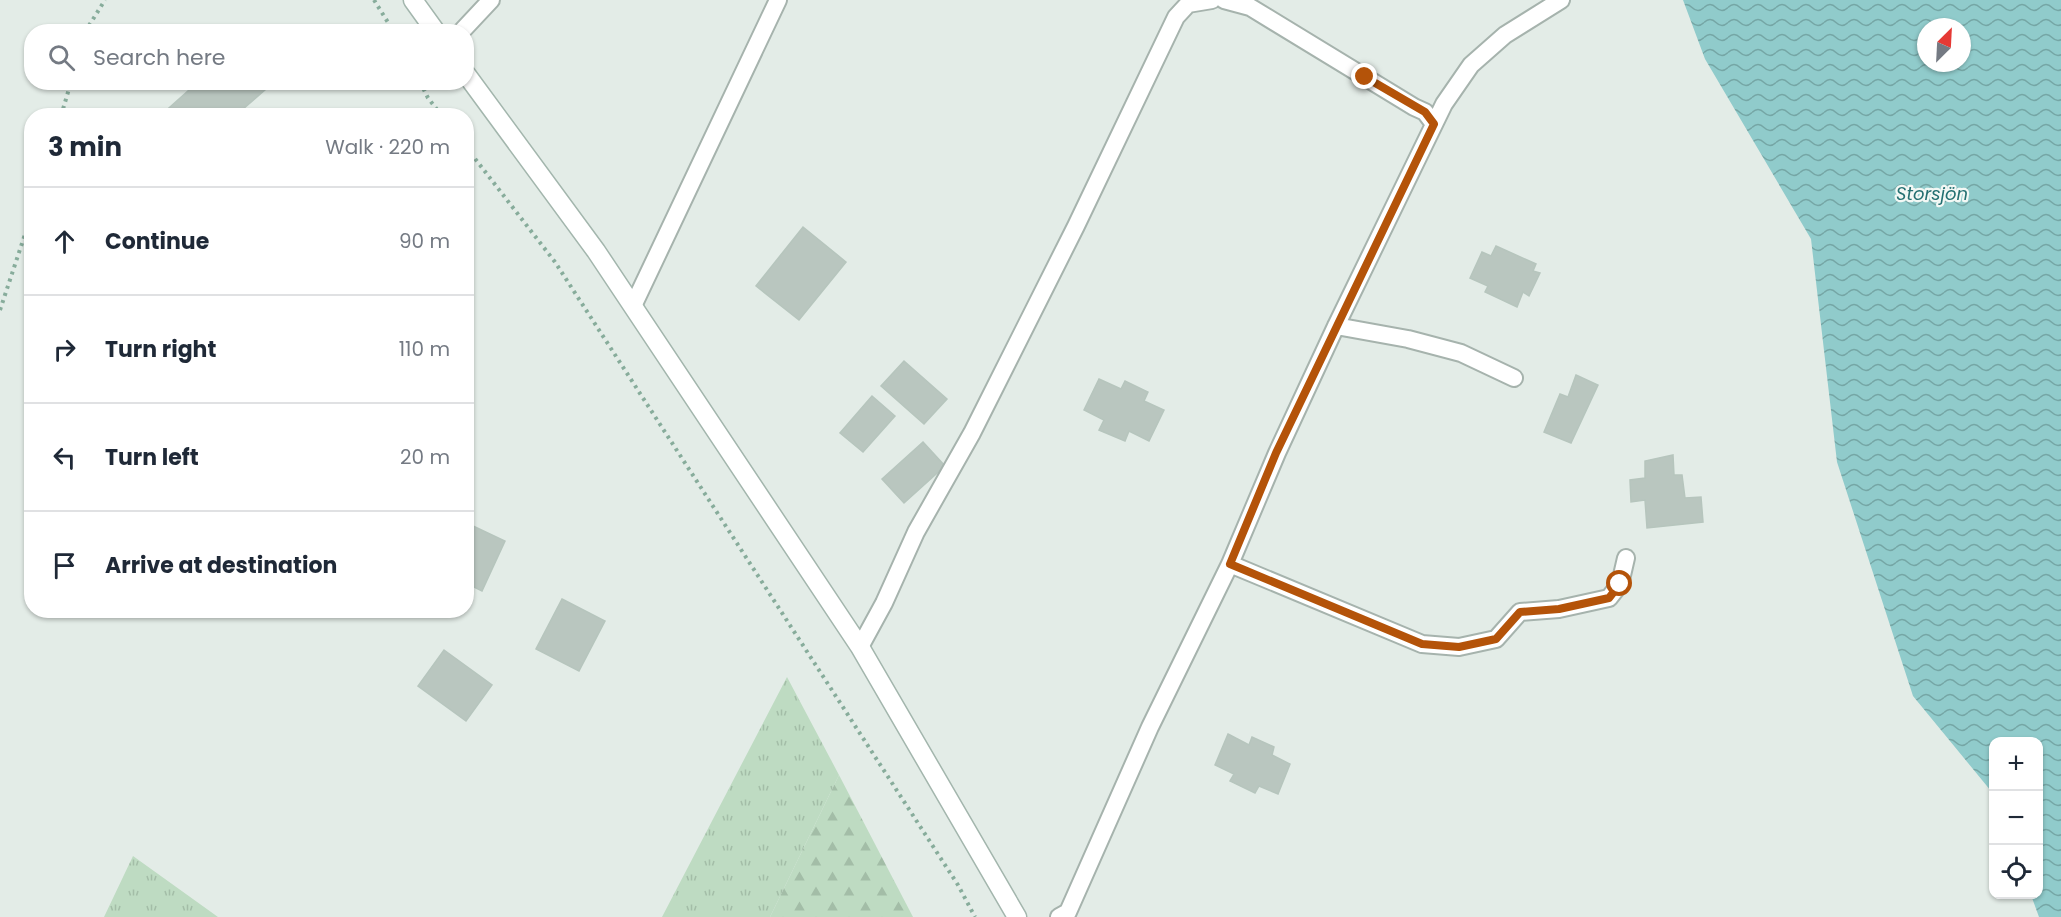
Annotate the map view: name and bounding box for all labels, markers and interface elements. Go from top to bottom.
north arrow [1917,18,1971,72]
search box [24,24,474,90]
icon: search [45,41,78,74]
text: Search here [93,42,226,73]
route end [1351,63,1377,89]
text: 3 min [48,129,122,165]
text: Walk · 220 m [325,133,450,161]
water label: Storsjön [1896,181,1968,206]
icon: ahead [48,225,81,258]
text: Continue [105,226,209,257]
text: 90 m [399,227,450,255]
icon: right [48,333,81,366]
text: Turn right [105,334,216,365]
text: 110 m [399,335,450,363]
icon: left [48,441,81,474]
text: Turn left [105,442,199,473]
text: 20 m [400,443,450,471]
icon: arrive [48,549,81,582]
text: Arrive at destination [105,550,337,581]
route start [1606,570,1632,596]
map controls [1989,737,2043,899]
button: + [1989,737,2043,791]
button: − [1989,791,2043,845]
button: locate [1989,845,2043,899]

